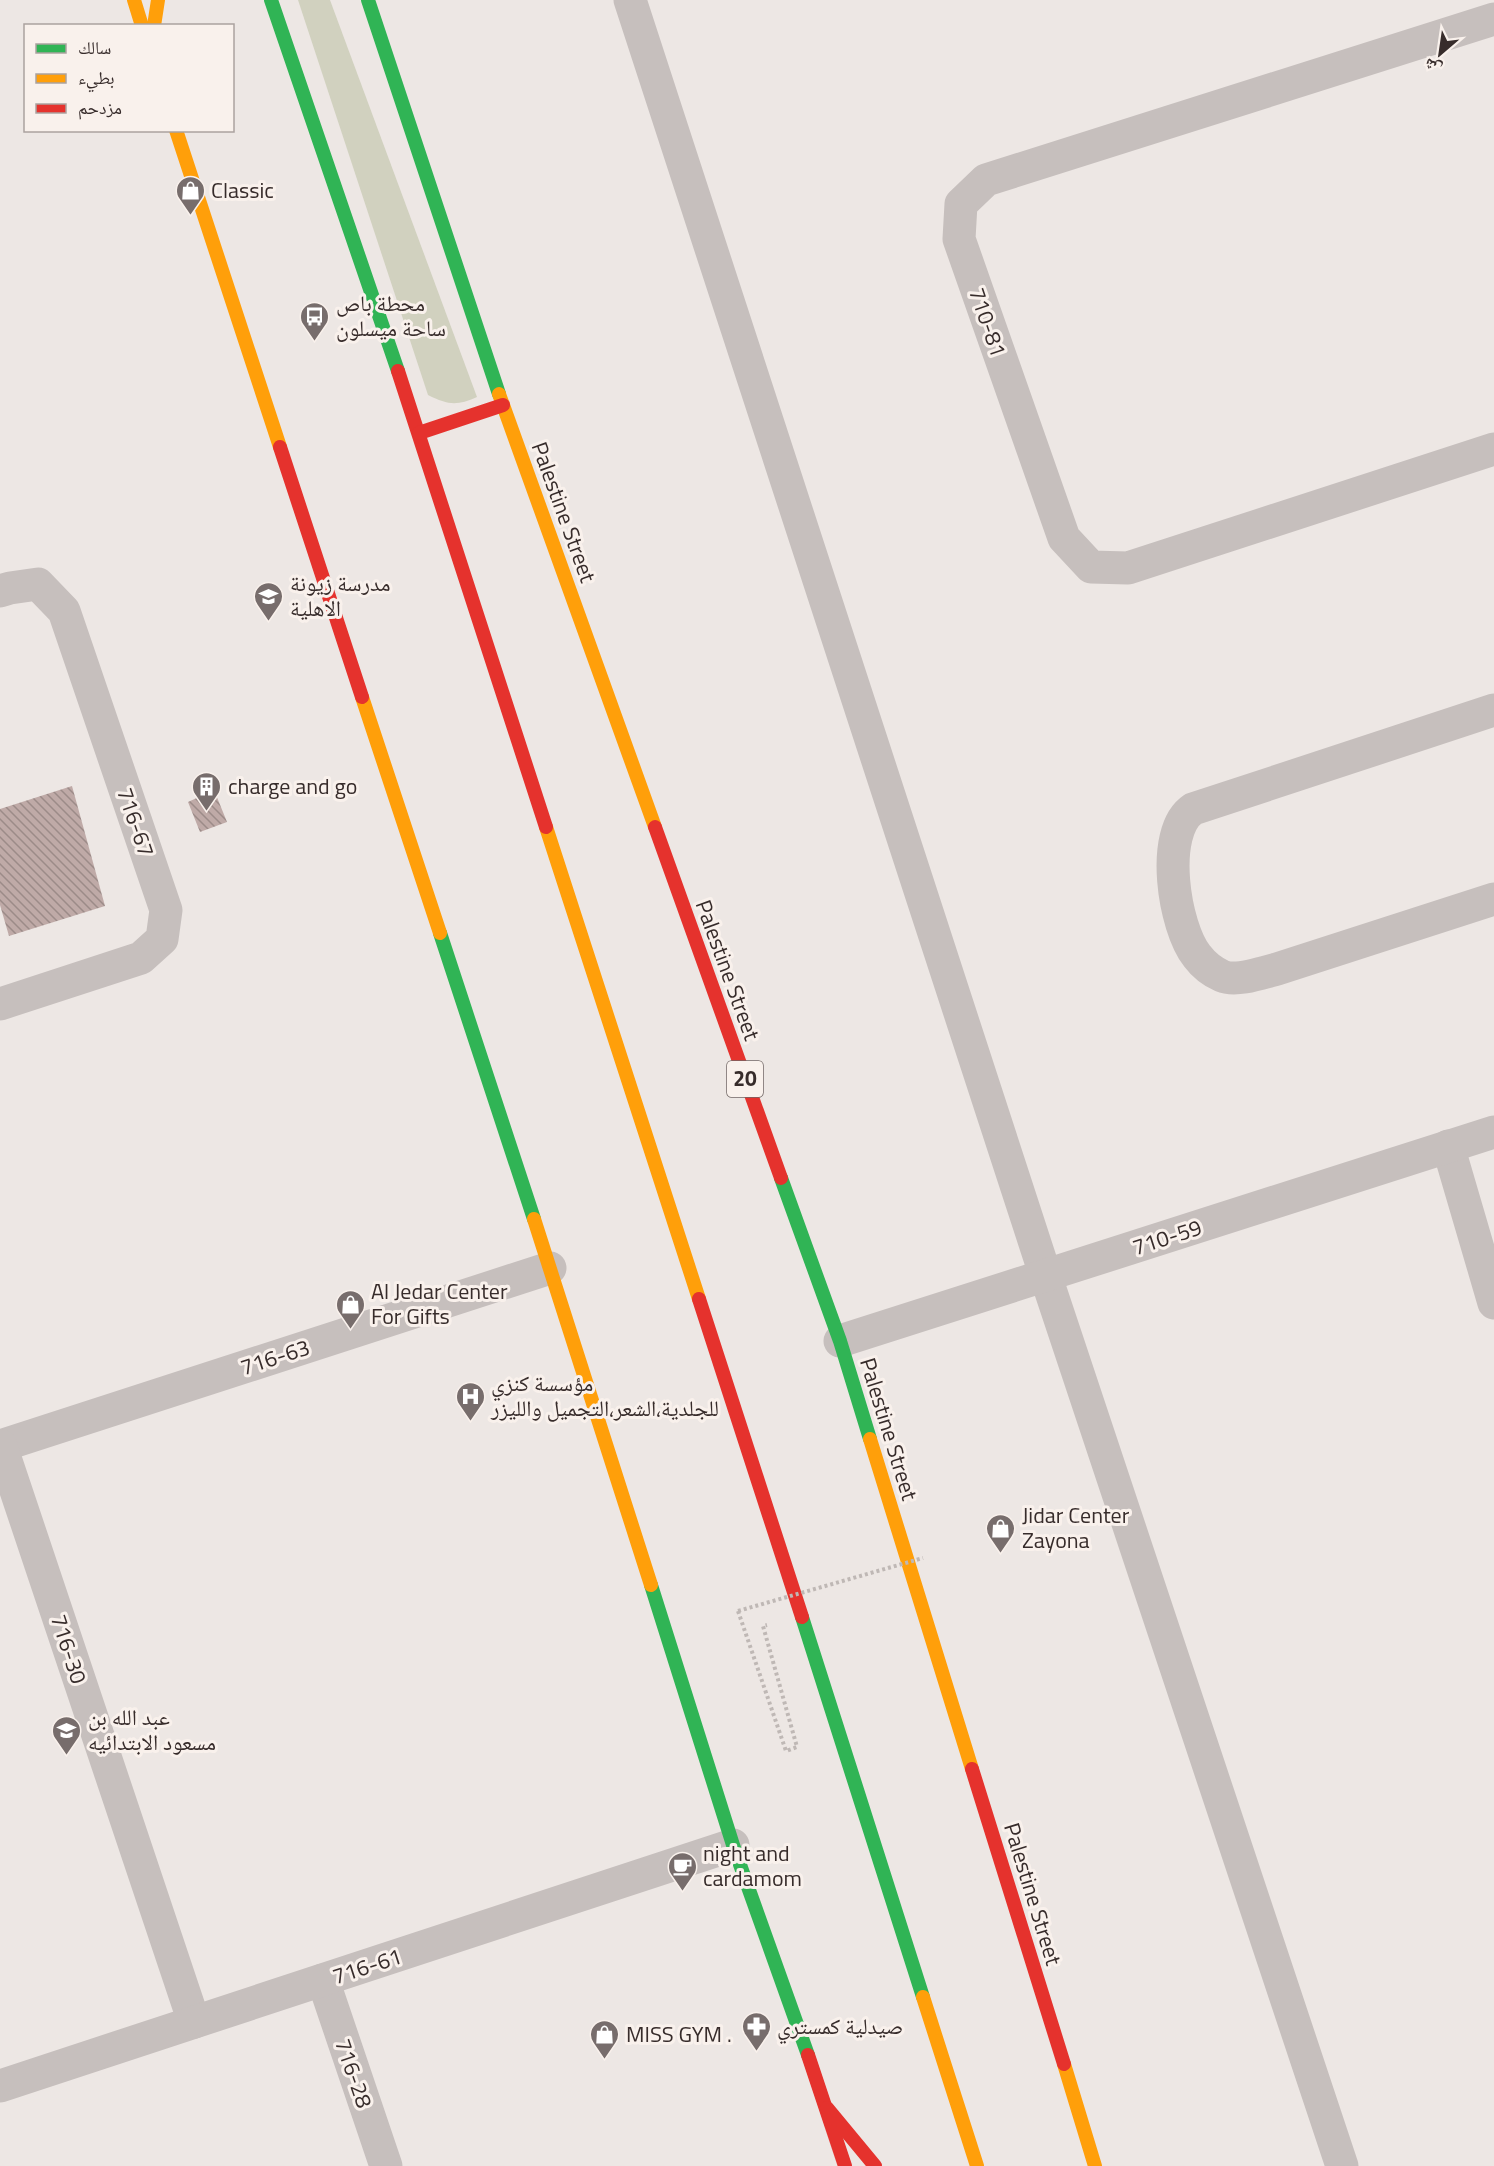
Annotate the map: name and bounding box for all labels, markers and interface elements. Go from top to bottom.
legend [24,24,234,132]
north arrow [1410,24,1470,84]
text: سالك [78,34,111,61]
text: ش [1419,52,1446,82]
text: بطيء [78,64,115,93]
text: مزدحم [78,94,122,121]
place label: Classic [211,173,274,207]
shop icon: Classic [174,174,206,216]
street label: 710-81 [960,283,1016,361]
place label: محطة باص ساحة ميسلون [336,286,446,345]
bus stop icon: محطة باص ساحة ميسلون [299,300,331,342]
street label: Palestine Street [523,437,605,587]
place label: مدرسة زيونة الاهلية [290,566,391,625]
school or university icon: مدرسة زيونة الاهلية [253,580,285,622]
place label: charge and go [228,769,357,803]
building icon: charge and go [191,770,223,812]
street label: 716-67 [108,783,164,861]
street label: Palestine Street [687,895,769,1045]
road number: 20 [727,1061,763,1097]
street label: 710-59 [1128,1210,1206,1264]
place label: Al Jedar Center For Gifts [371,1274,508,1333]
shop icon: Al Jedar Center For Gifts [334,1288,366,1330]
street label: 716-63 [236,1330,314,1384]
street label: Palestine Street [851,1354,927,1505]
place label: مؤسسة كنزي للجلدية،الشعر،التجميل والليزر [490,1366,719,1425]
hospital icon: مؤسسة كنزي للجلدية،الشعر،التجميل والليزر [454,1380,486,1422]
place label: Jidar Center Zayona [1022,1498,1130,1557]
shop icon: Jidar Center Zayona [985,1512,1017,1554]
street label: 716-30 [42,1610,96,1688]
place label: عبد الله بن مسعود الابتدائيه [88,1700,216,1759]
school or university icon: عبد الله بن مسعود الابتدائيه [51,1714,83,1756]
street label: Palestine Street [995,1819,1071,1970]
place label: night and cardamom [703,1836,802,1895]
cafe icon: night and cardamom [666,1850,698,1892]
street label: 716-61 [328,1939,406,1993]
place label: صيدلية كمستري [777,2009,903,2044]
pharmacy icon: صيدلية كمستري [740,2010,772,2052]
place label: MISS GYM . [626,2017,732,2051]
shop icon: MISS GYM . [589,2018,621,2060]
street label: 716-28 [326,2034,382,2112]

